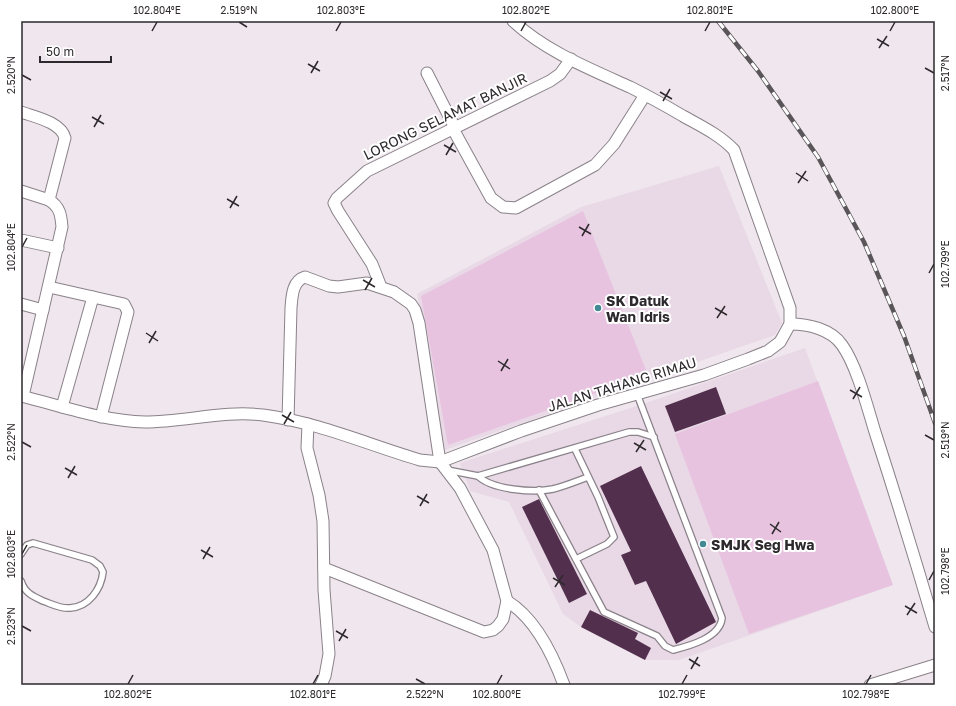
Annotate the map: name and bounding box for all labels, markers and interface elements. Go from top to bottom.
text: 102.804°E [133,4,181,16]
text: 2.519°N [221,4,258,16]
text: 102.803°E [317,4,365,16]
text: 102.802°E [502,4,550,16]
text: 102.801°E [687,4,733,16]
text: 102.800°E [871,4,919,16]
scale bar [40,38,111,64]
text: 50 m [46,44,74,59]
text: 2.517°N [939,55,951,91]
text: 2.520°N [5,56,17,94]
street label: LORONG SELAMAT BANJIR [360,69,530,163]
text: 102.804°E [5,223,17,271]
text: 102.799°E [939,240,951,288]
place label: SK Datuk Wan Idris [606,292,670,325]
marker: SK Datuk Wan Idris [593,303,603,313]
street label: JALAN TAHANG RIMAU [546,353,698,415]
text: 2.519°N [939,422,951,459]
text: 2.522°N [5,423,17,461]
text: 102.803°E [5,530,17,578]
place label: SMJK Seg Hwa [711,536,814,553]
marker: SMJK Seg Hwa [698,539,708,549]
text: 102.798°E [939,547,951,595]
text: 2.523°N [5,607,17,645]
text: 102.802°E [104,688,152,700]
text: 102.801°E [290,688,336,700]
text: 2.522°N [406,688,444,700]
text: 102.800°E [473,688,521,700]
text: 102.799°E [658,688,706,700]
text: 102.798°E [842,688,890,700]

